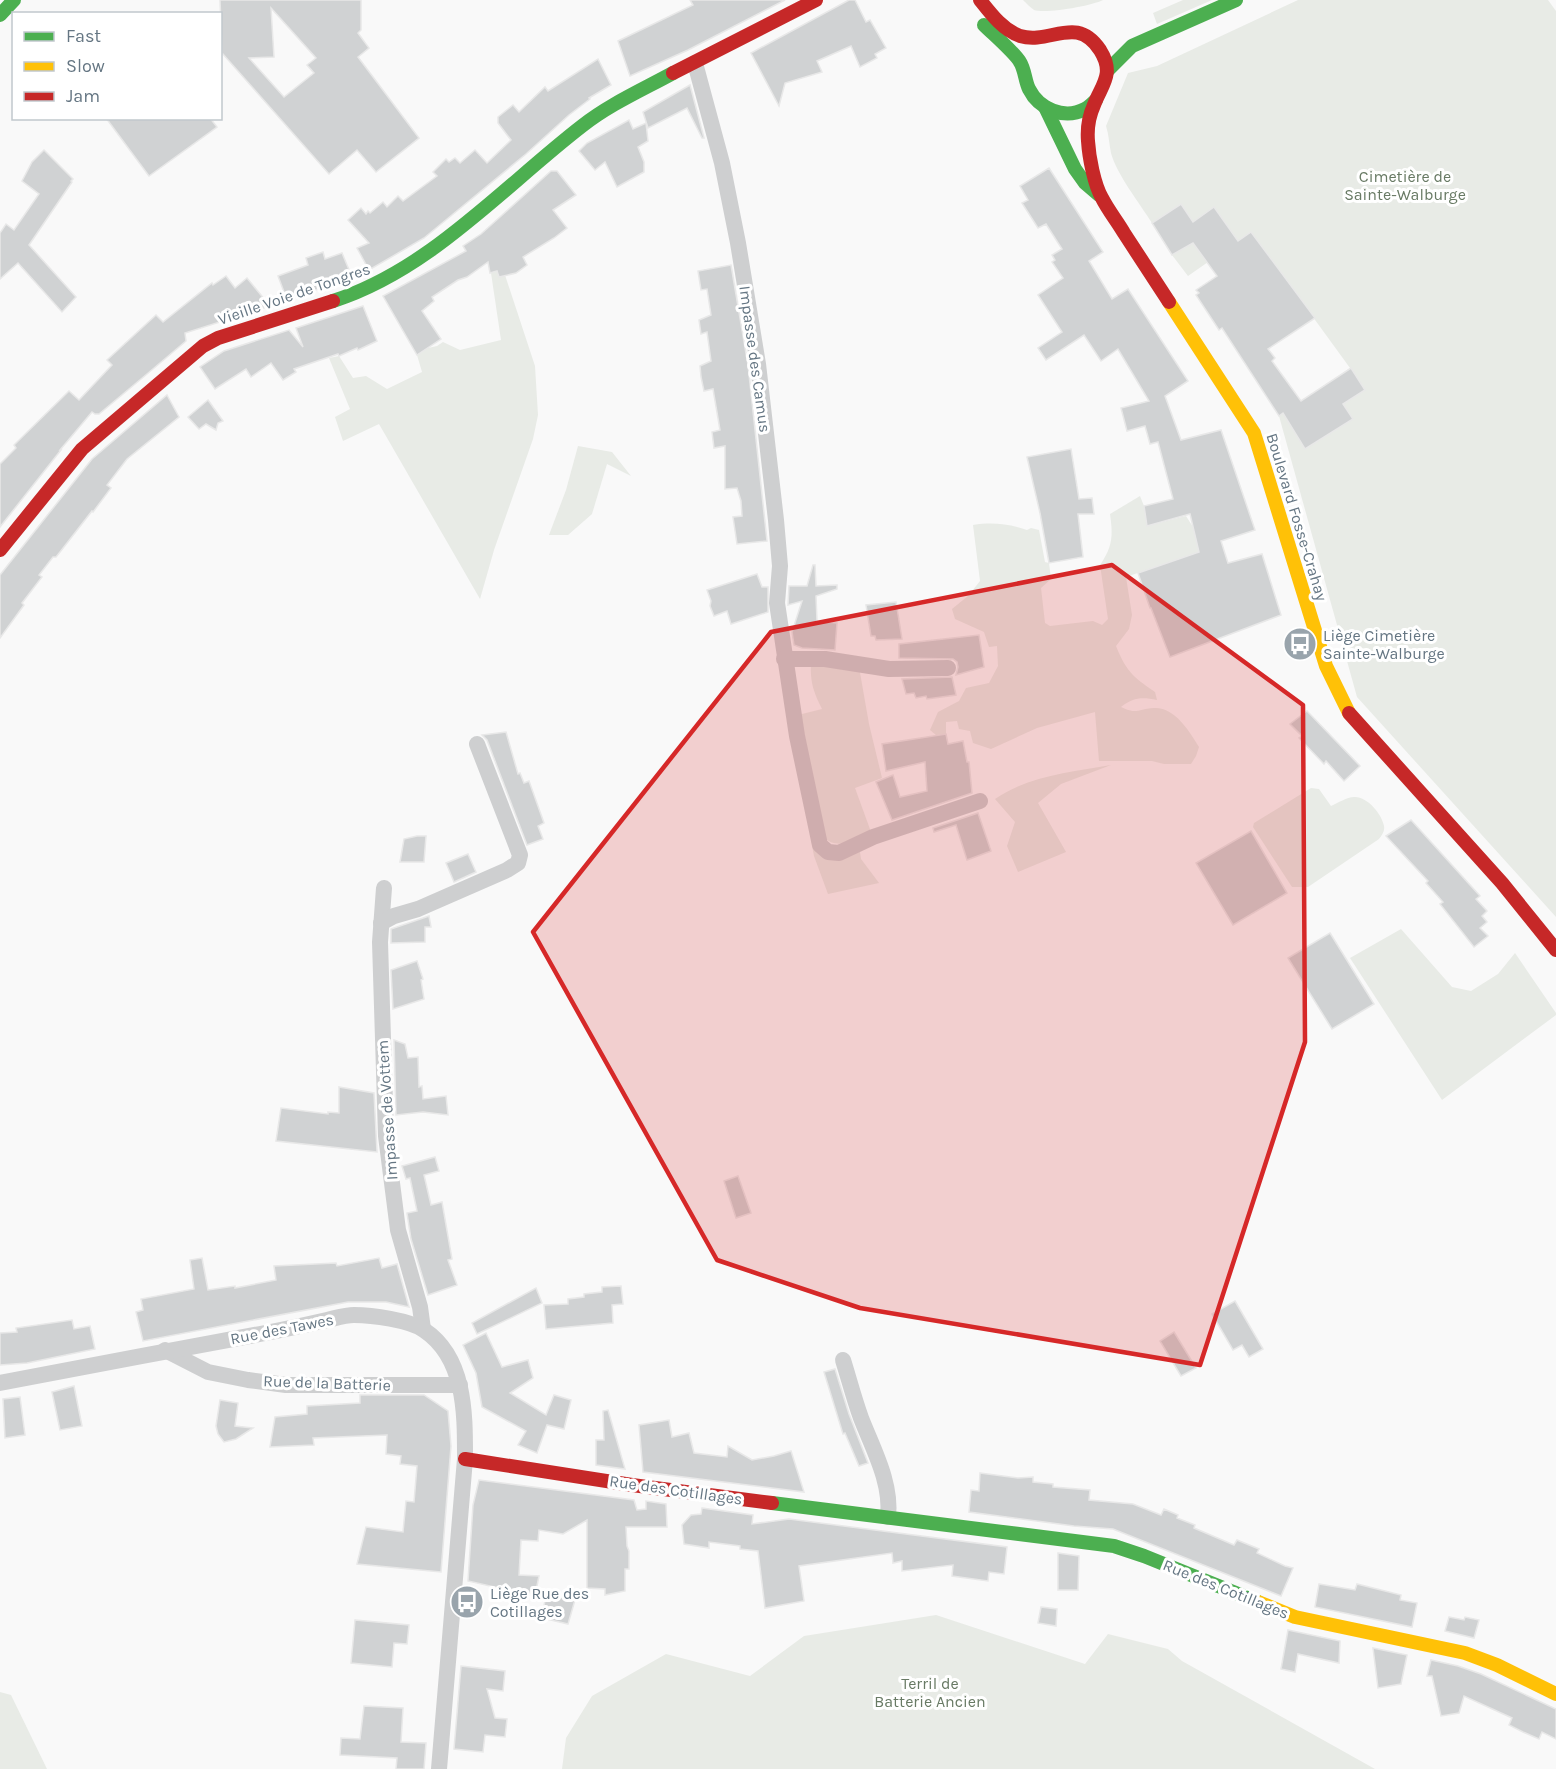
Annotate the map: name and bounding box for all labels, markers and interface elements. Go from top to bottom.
legend [12,12,222,120]
text: Fast [66,25,101,47]
text: Slow [66,55,105,77]
text: Jam [66,85,100,107]
park label: Cimetière de Sainte-Walburge [1344,167,1466,204]
street label: Vieille Voie de Tongres [215,259,373,329]
street label: Impasse des Camus [735,284,775,434]
street label: Boulevard Fosse-Crahay [1262,431,1332,604]
bus stop icon: Liège Cimetière Sainte-Walburge [1282,626,1318,662]
place label: Liège Cimetière Sainte-Walburge [1323,626,1445,663]
street label: Impasse de Vottem [373,1039,401,1181]
street label: Rue des Tawes [229,1310,335,1348]
street label: Rue de la Batterie [263,1371,391,1395]
street label: Rue des Cotillages [608,1471,744,1509]
street label: Rue des Cotillages [1160,1555,1292,1623]
bus stop icon: Liège Rue des Cotillages [449,1584,485,1620]
place label: Liège Rue des Cotillages [490,1584,589,1621]
park label: Terril de Batterie Ancien [874,1674,986,1711]

